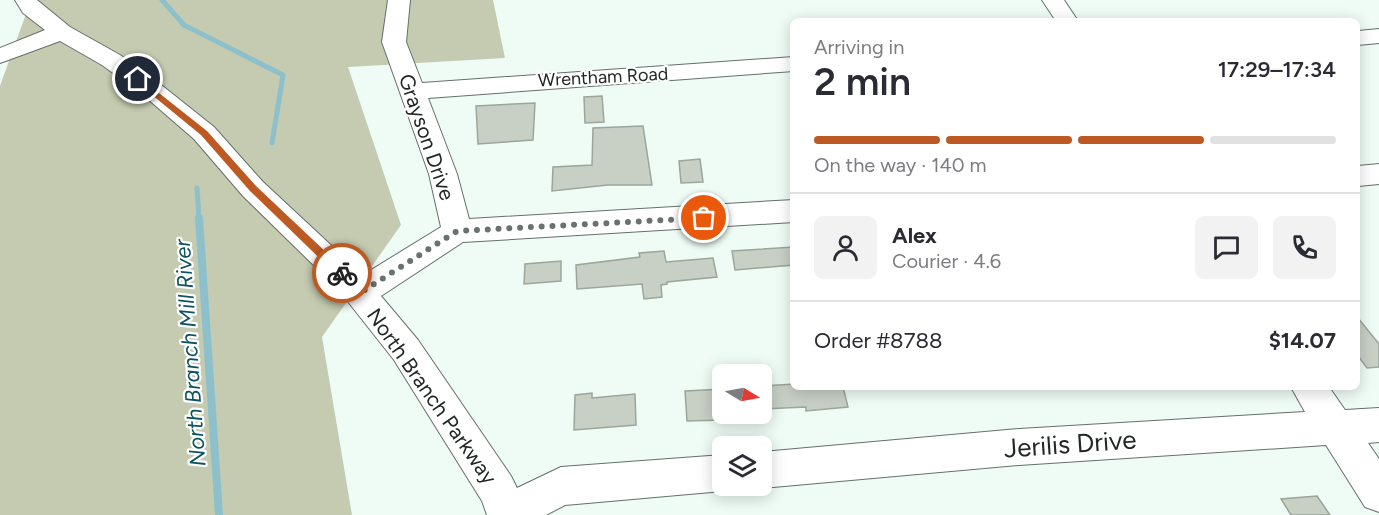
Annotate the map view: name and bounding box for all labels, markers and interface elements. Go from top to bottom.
text: Arriving in [814,35,904,59]
pin [112,53,163,104]
text: 17:29–17:34 [1218,56,1336,83]
text: 2 min [814,58,911,105]
icon: home [121,62,154,95]
street label: Wrentham Road [537,63,669,91]
street label: Grayson Drive [394,70,460,204]
text: On the way · 140 m [814,153,987,177]
pin [678,192,729,243]
icon: bag [687,201,720,234]
button: person [814,216,877,279]
button: chat [1195,216,1258,279]
button: phone [1273,216,1336,279]
text: Alex [892,222,937,249]
water label: North Branch Mill River [168,237,211,468]
courier [312,243,372,303]
text: Courier · 4.6 [892,249,1001,273]
icon: bike [326,257,359,290]
street label: North Branch Parkway [362,303,502,489]
text: Order #8788 [814,327,942,354]
text: $14.07 [1269,327,1336,354]
north arrow [712,364,772,424]
map controls [712,364,772,496]
street label: Jerilis Drive [1003,423,1137,465]
button: layers [712,436,772,496]

